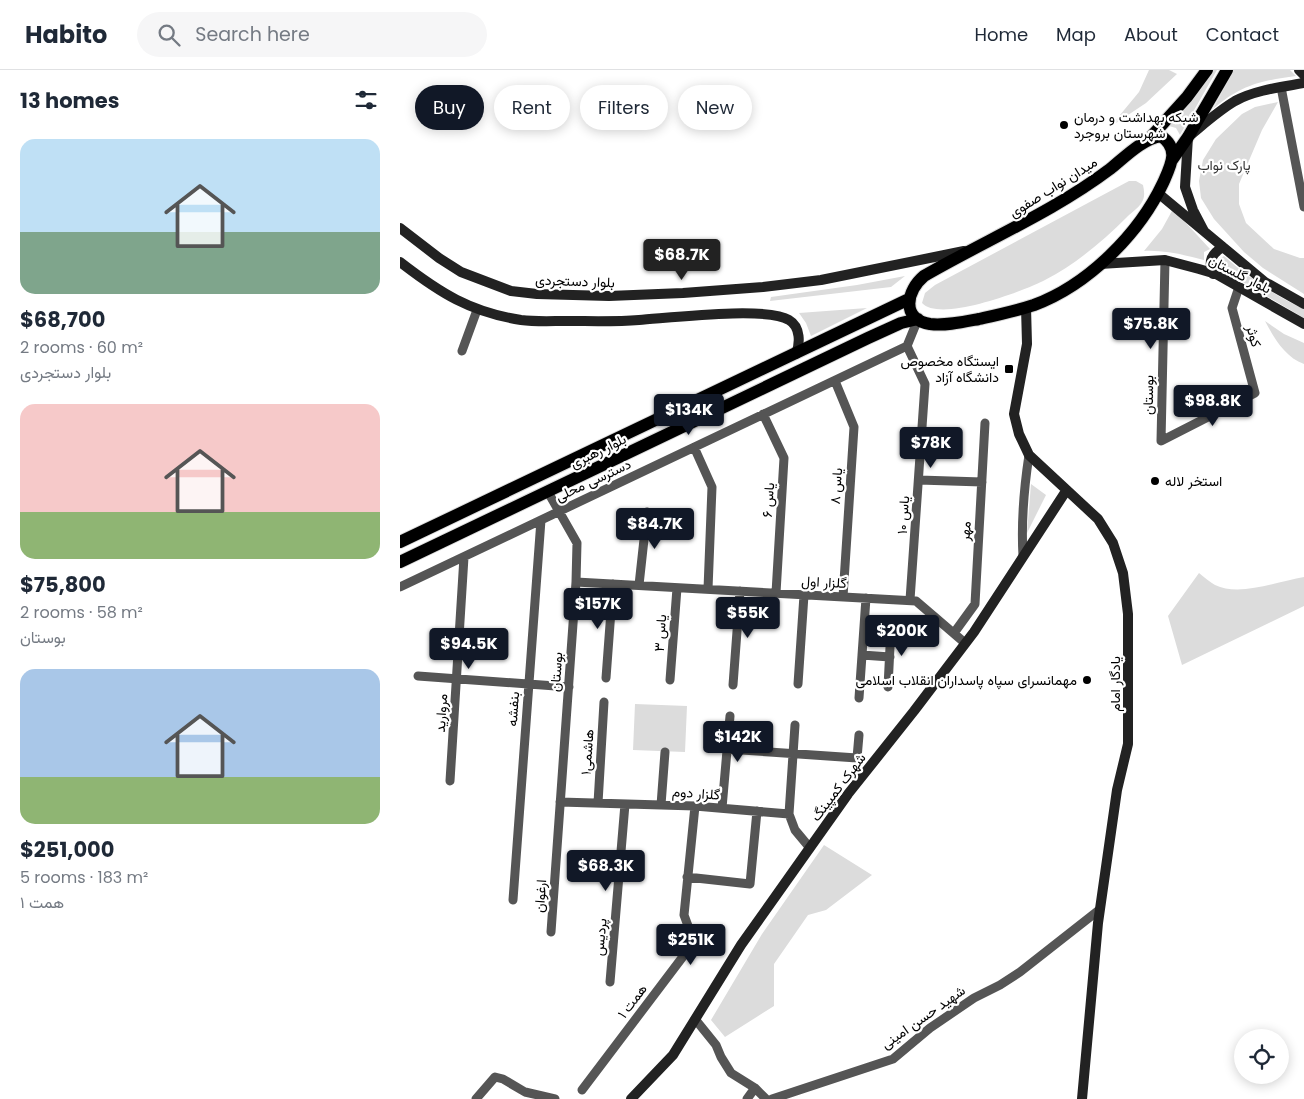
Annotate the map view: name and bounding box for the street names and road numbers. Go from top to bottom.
street label: میدان نواب صفوی [1005,152,1101,222]
street label: بلوار گلستان [1205,250,1275,298]
street label: بلوار دستجردی [535,270,615,292]
street label: کوثر [1241,322,1267,349]
street label: بوستان [1138,375,1158,415]
street label: بلوار رهبری [567,429,629,473]
street label: دسترسی محلی [552,454,634,506]
street label: یاس ۸ [825,467,847,505]
street label: یاس ۶ [757,482,779,518]
street label: یاس ۱۰ [892,495,914,535]
street label: مهر [954,520,976,543]
street label: گلزار اول [801,571,847,593]
street label: یاس ۳ [649,614,671,652]
street label: بوستان [545,651,567,693]
street label: یادگار امام [1105,656,1125,712]
street label: بنفشه [502,691,524,727]
street label: مروارید [430,693,452,733]
street label: هاشمی۱ [575,728,599,776]
street label: شهرک کمپینگ [806,749,870,825]
street label: گلزار دوم [671,781,721,805]
street label: ارغوان [529,879,551,913]
street label: پردیس [588,917,612,957]
street label: همت ۱ [612,979,652,1022]
street label: شهید حسن امینی [877,980,969,1054]

